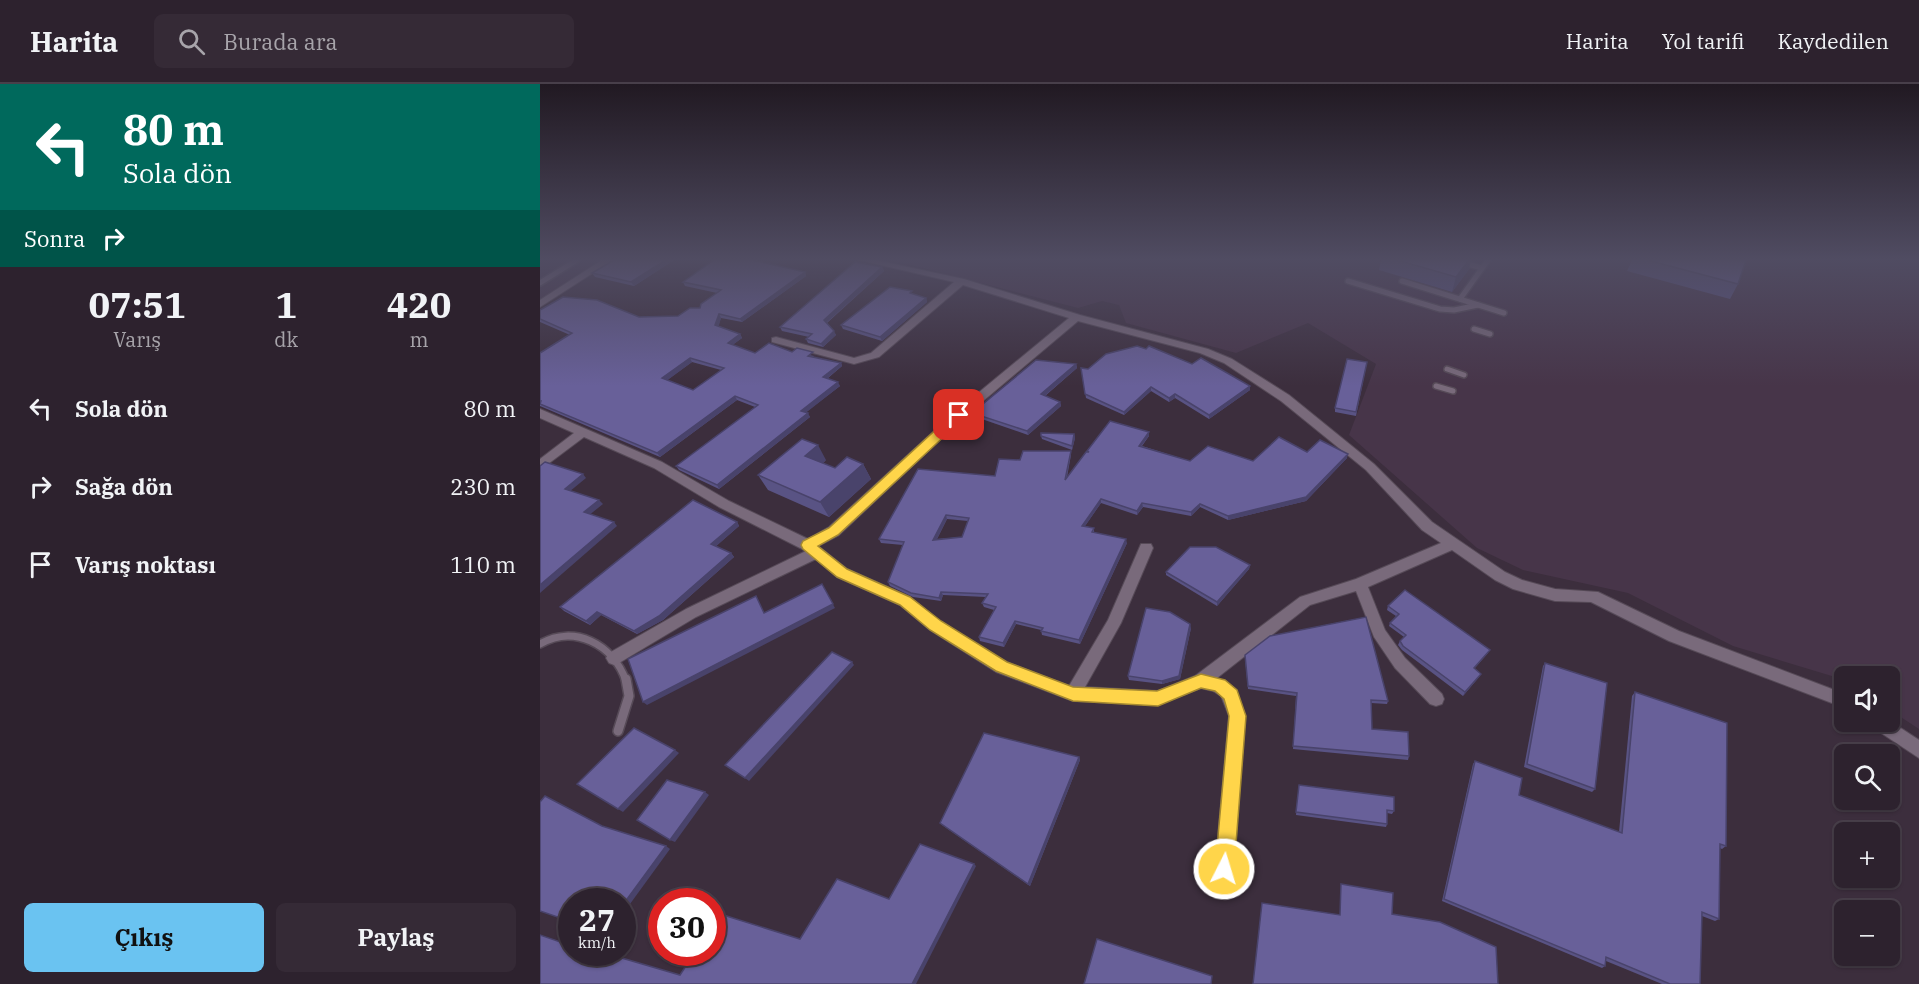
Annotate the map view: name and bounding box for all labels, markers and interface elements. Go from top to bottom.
search box [154,14,574,68]
text: Harita [30,23,118,60]
icon: search [175,25,208,58]
text: Burada ara [223,27,338,56]
text: Harita [1566,27,1629,55]
text: Yol tarifi [1662,27,1745,55]
text: Kaydedilen [1778,27,1889,55]
text: 80 m [123,102,224,157]
icon: left [24,108,102,186]
text: Sola dön [123,155,232,190]
icon: right [97,222,130,255]
text: Sonra [24,224,85,253]
text: 07:51 [89,281,186,328]
text: 1 [275,281,297,328]
text: 420 [387,281,451,328]
text: Varış [113,326,161,353]
text: dk [274,326,298,353]
text: m [410,326,429,353]
pin [933,389,984,440]
icon: left [24,392,57,425]
text: Sola dön [75,394,168,423]
text: 80 m [464,394,516,423]
icon: arrive [942,398,975,431]
icon: right [24,470,57,503]
text: Sağa dön [75,472,173,501]
text: 230 m [450,472,516,501]
icon: arrive [24,548,57,581]
text: Varış noktası [75,550,216,579]
text: 110 m [450,550,516,579]
map controls [1834,666,1900,966]
button: sound [1834,666,1900,732]
button: search [1834,744,1900,810]
button: + [1834,822,1900,888]
position arrow [1192,837,1256,901]
speed limit sign: 30 [648,888,726,966]
text: 27 [579,900,615,939]
button: − [1834,900,1900,966]
button: Çıkış [24,903,264,972]
button: Paylaş [276,903,516,972]
text: km/h [578,933,616,952]

